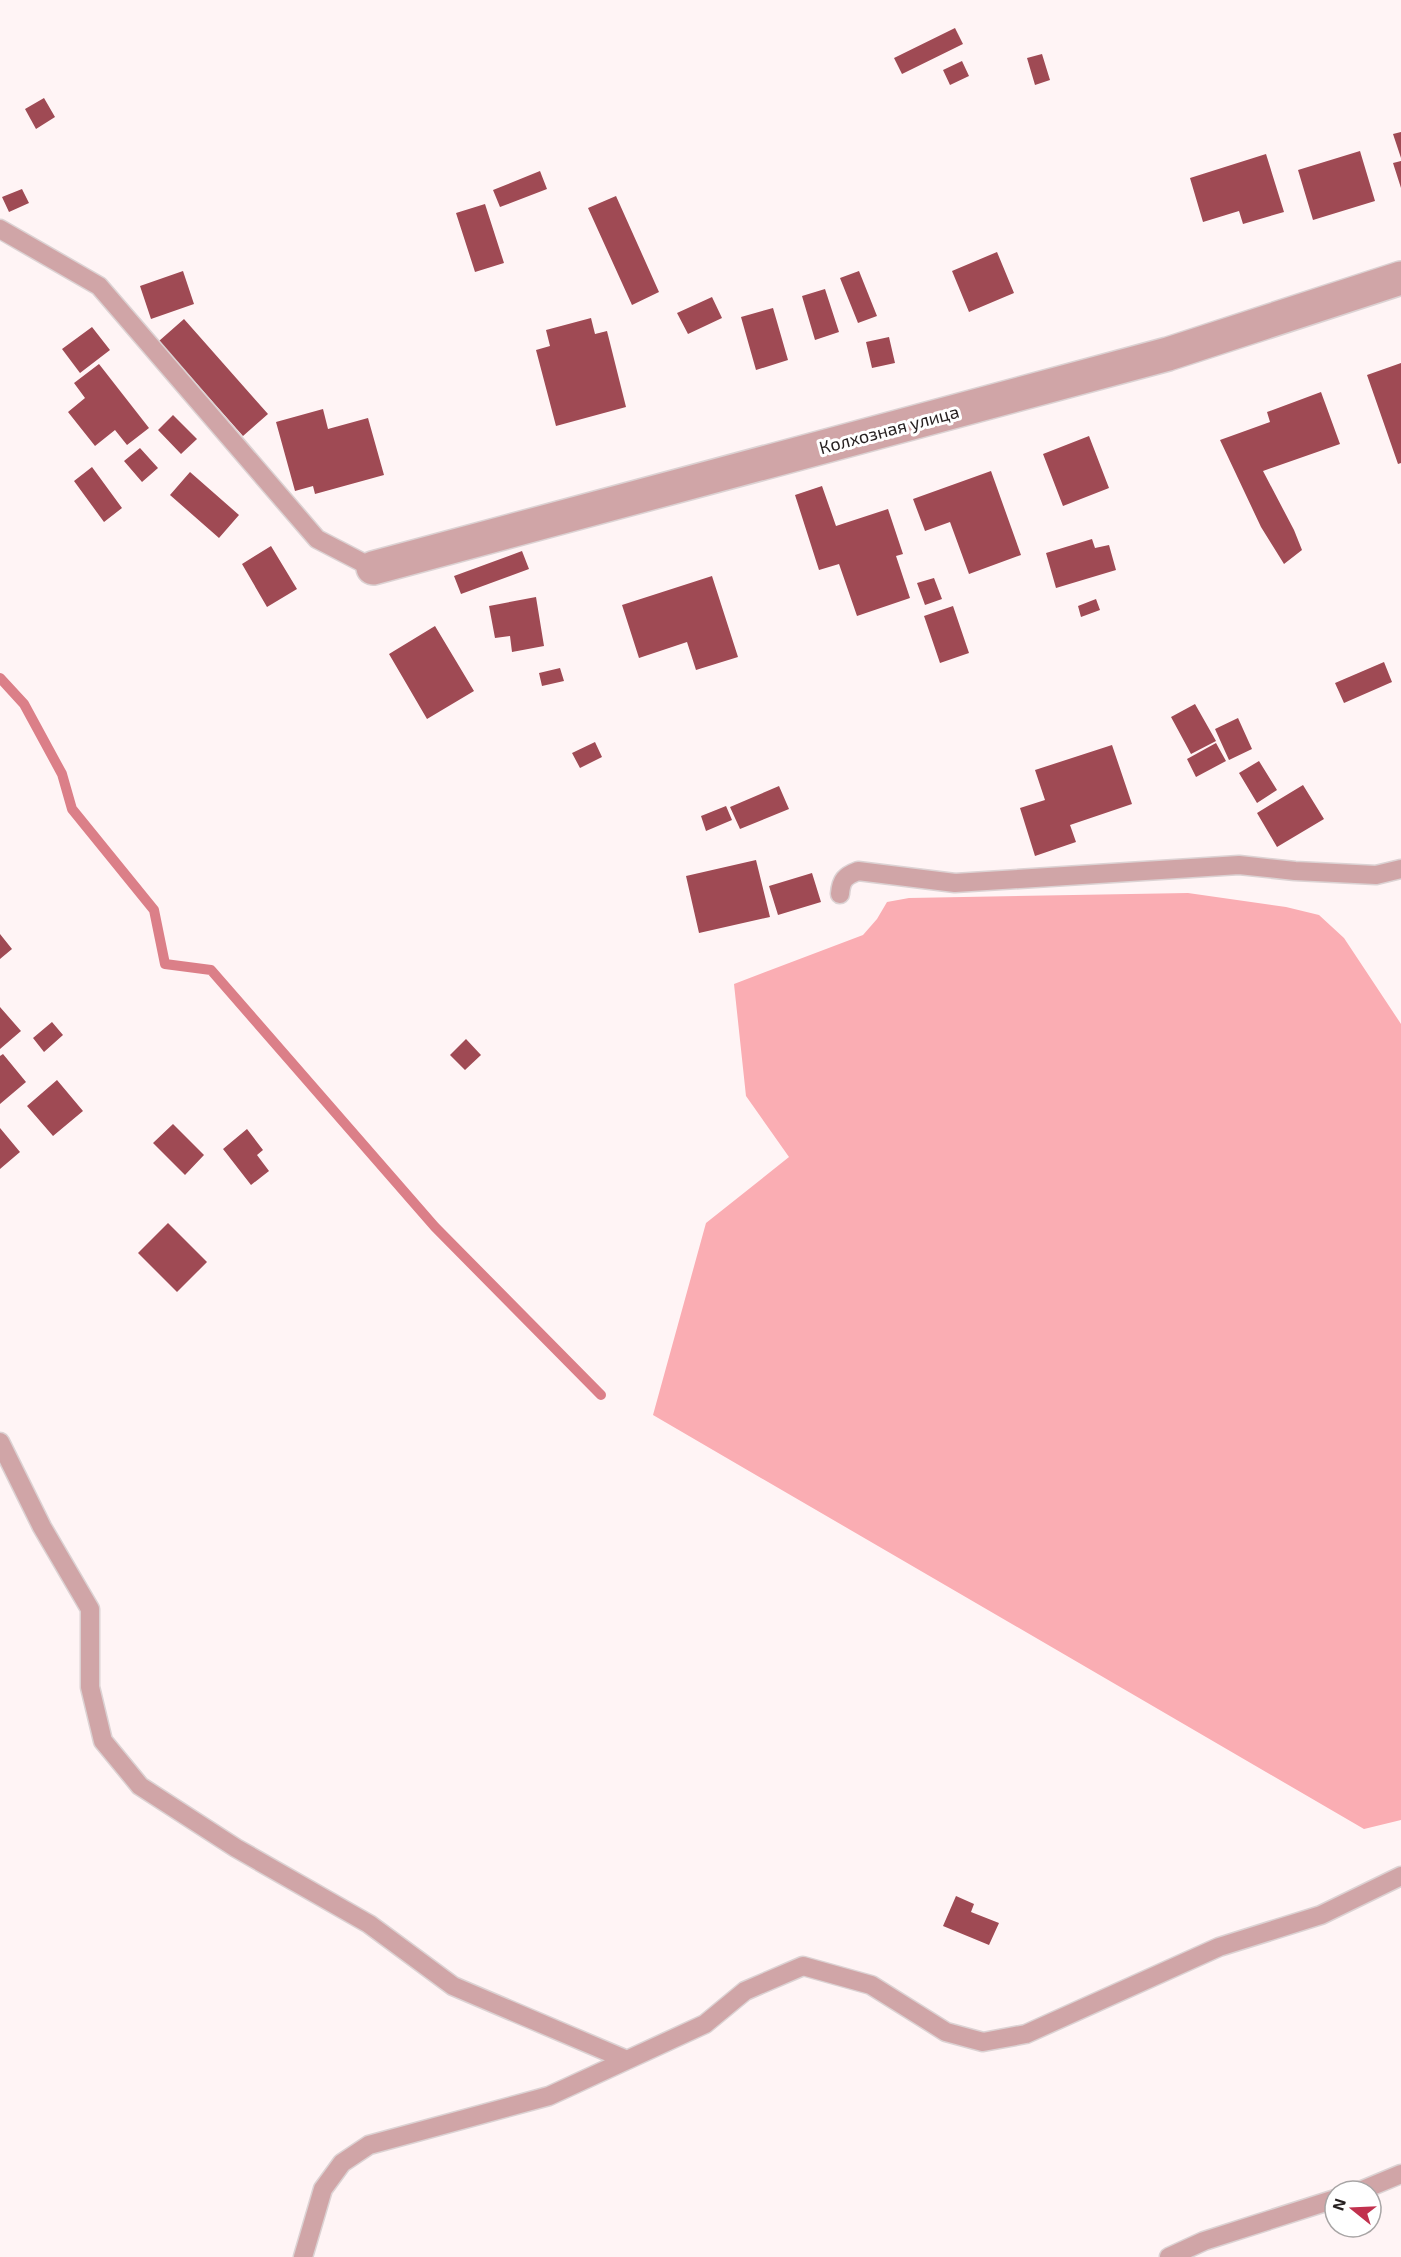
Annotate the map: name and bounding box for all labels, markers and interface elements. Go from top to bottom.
street label: Колхозная улица [817,400,961,458]
north arrow [1323,2179,1383,2239]
text: N [1327,2196,1349,2213]

